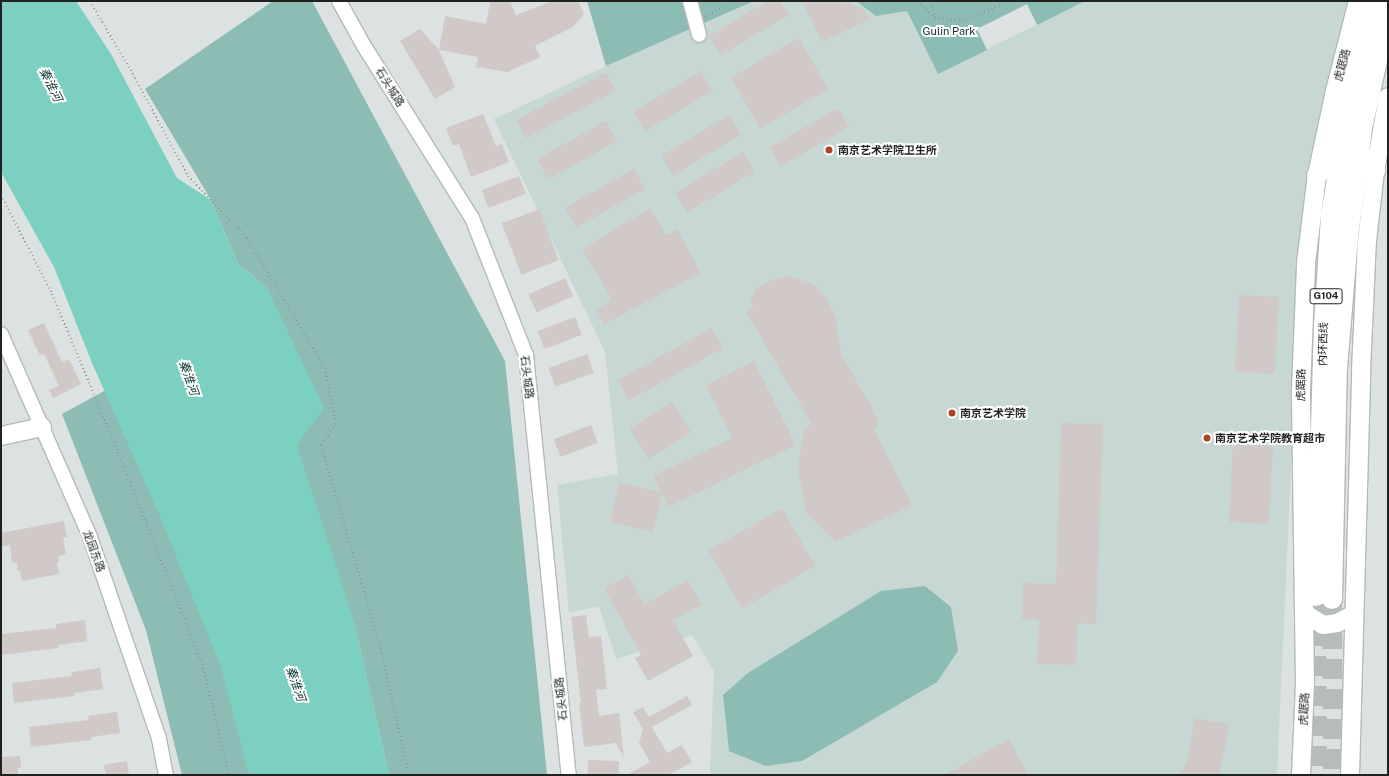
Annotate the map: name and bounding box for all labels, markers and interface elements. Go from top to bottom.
park label: Gulin Park [922,24,976,38]
street label: 虎踞路 [1331,47,1353,83]
street label: 石头城路 [373,65,407,109]
water label: 秦淮河 [36,66,64,104]
place label: 南京艺术学院卫生所 [838,143,937,157]
marker: 南京艺术学院卫生所 [823,144,835,156]
road number: G104 [1309,288,1343,304]
street label: 内环西线 [1316,322,1330,366]
street label: 石头城路 [518,354,536,400]
water label: 秦淮河 [175,359,201,397]
street label: 虎踞路 [1294,368,1308,402]
place label: 南京艺术学院 [960,406,1026,420]
marker: 南京艺术学院 [947,408,957,418]
place label: 南京艺术学院教育超市 [1215,431,1325,445]
marker: 南京艺术学院教育超市 [1202,433,1212,443]
street label: 龙园东路 [80,528,108,574]
water label: 秦淮河 [282,665,308,703]
street label: 石头城路 [552,676,570,722]
street label: 虎踞路 [1297,692,1311,726]

